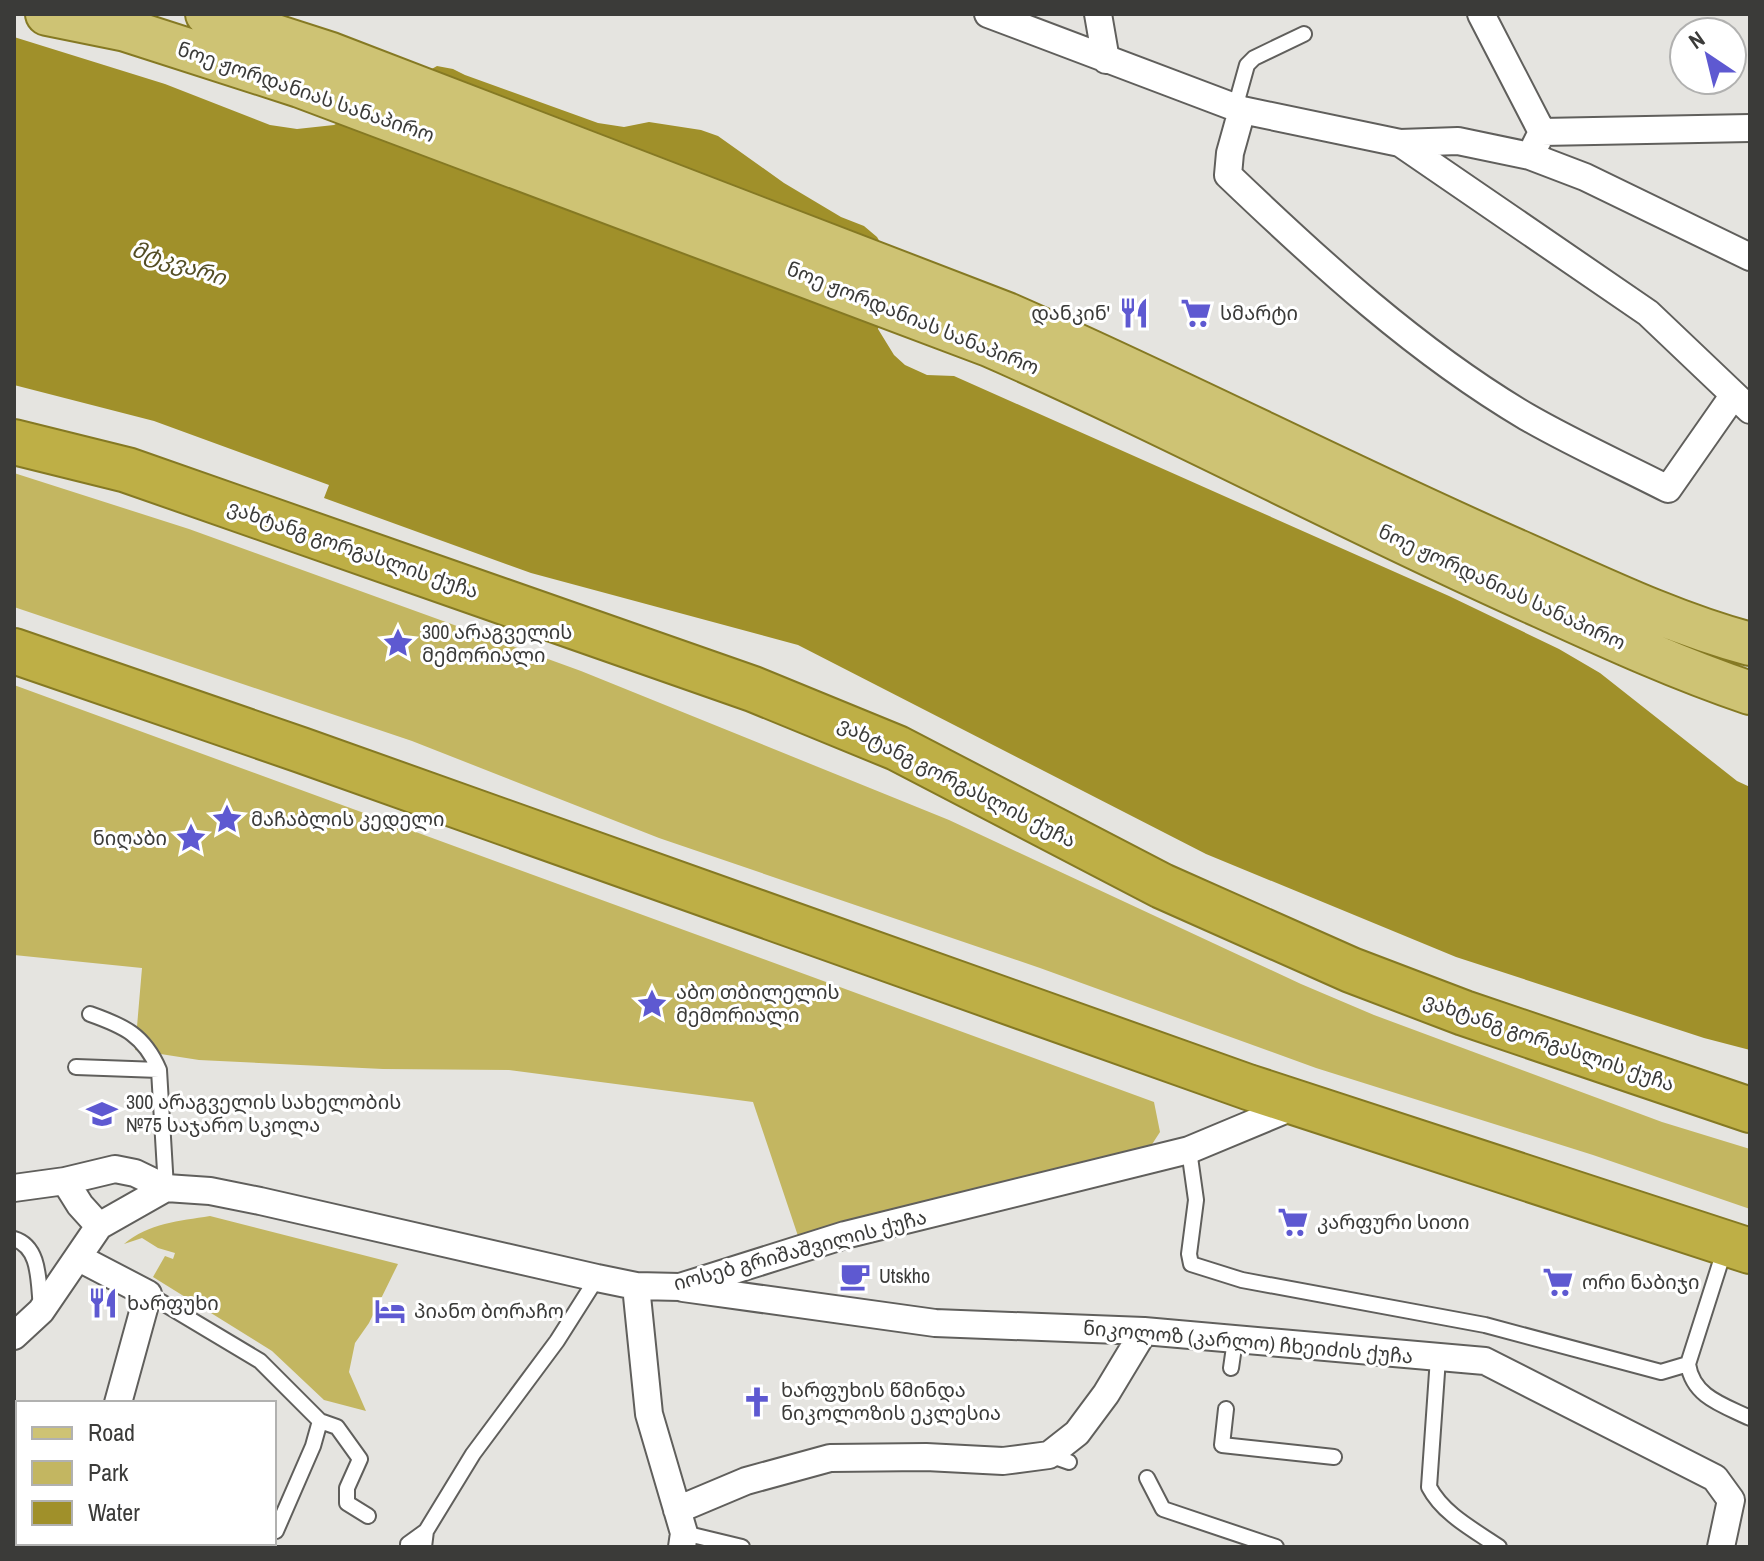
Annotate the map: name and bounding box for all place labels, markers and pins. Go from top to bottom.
restaurant icon: დანკინ' [1117,296,1151,330]
supermarket icon: სმარტი [1179,296,1213,330]
place label: დანკინ' [1031,299,1110,326]
place label: სმარტი [1220,299,1298,326]
place label: 300 არაგველის მემორიალი [422,618,572,668]
place icon: 300 არაგველის მემორიალი [381,626,415,660]
place icon: მაჩაბლის კედელი [210,802,244,836]
place label: მაჩაბლის კედელი [251,805,445,832]
place icon: ნიღაბი [174,821,208,855]
place label: ნიღაბი [93,824,167,851]
place label: აბო თბილელის მემორიალი [676,978,840,1028]
place icon: აბო თბილელის მემორიალი [635,987,669,1021]
place label: 300 არაგველის სახელობის №75 საჯარო სკოლა [126,1088,401,1138]
school or university icon: 300 არაგველის სახელობის №75 საჯარო სკოლა [85,1097,119,1131]
supermarket icon: კარფური სითი [1276,1205,1310,1239]
place label: კარფური სითი [1317,1208,1469,1235]
cafe icon: Utskho [838,1259,872,1293]
place label: Utskho [879,1262,930,1289]
supermarket icon: ორი ნაბიჯი [1541,1265,1575,1299]
place label: ორი ნაბიჯი [1582,1268,1699,1295]
restaurant icon: ხარფუხი [86,1286,120,1320]
place label: ხარფუხი [127,1289,219,1316]
hotel icon: პიანო ბორაჩო [373,1294,407,1328]
place label: პიანო ბორაჩო [414,1297,564,1324]
place label: ხარფუხის წმინდა ნიკოლოზის ეკლესია [781,1376,1001,1426]
church icon: ხარფუხის წმინდა ნიკოლოზის ეკლესია [740,1385,774,1419]

